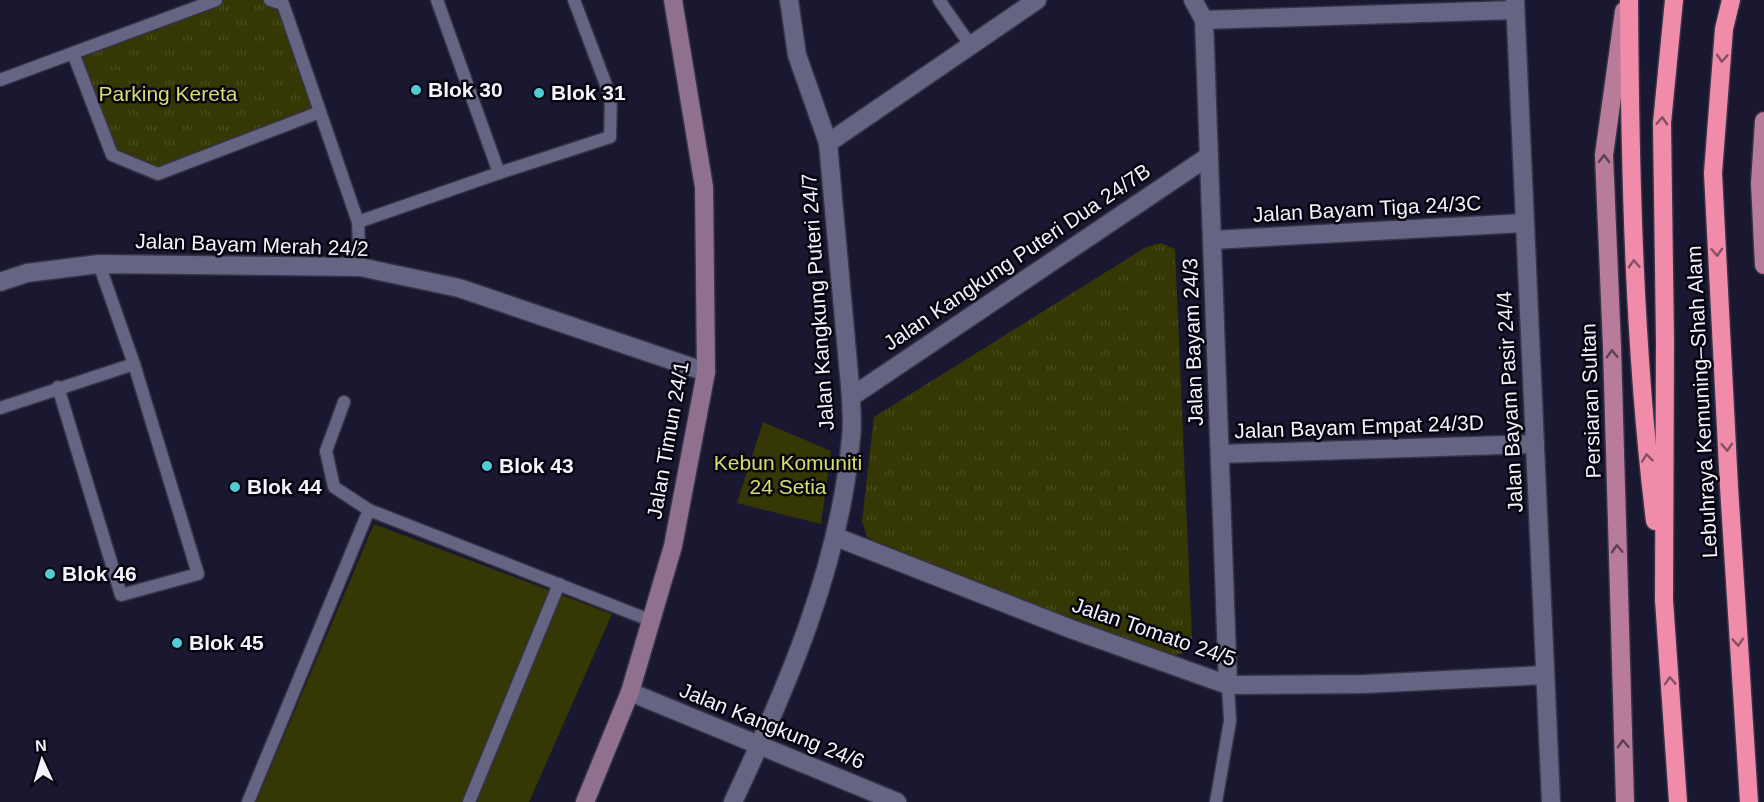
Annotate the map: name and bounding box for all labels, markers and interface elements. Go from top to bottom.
one-way arrow [1716,53,1729,62]
place label: Blok 30 [428,78,503,101]
place label: Blok 31 [551,81,626,104]
park label: Parking Kereta [99,82,238,105]
marker: Blok 30 [409,83,423,97]
marker: Blok 31 [532,86,546,100]
one-way arrow [1656,117,1669,126]
one-way arrow [1598,154,1611,163]
street label: Jalan Kangkung Puteri Dua 24/7B [879,159,1154,355]
street label: Jalan Kangkung Puteri 24/7 [797,173,838,432]
street label: Jalan Bayam Tiga 24/3C [1252,191,1482,226]
street label: Jalan Bayam Merah 24/2 [135,229,369,260]
street label: Lebuhraya Kemuning–Shah Alam [1682,245,1721,559]
one-way arrow [1711,248,1724,257]
street label: Jalan Bayam 24/3 [1178,258,1207,426]
one-way arrow [1628,259,1641,268]
street label: Jalan Bayam Pasir 24/4 [1492,290,1527,513]
street label: Persiaran Sultan [1576,323,1605,479]
one-way arrow [1606,349,1618,358]
street label: Jalan Timun 24/1 [642,359,693,521]
street label: Jalan Bayam Empat 24/3D [1234,411,1484,442]
one-way arrow [1720,442,1733,451]
park label: Kebun Komuniti 24 Setia [714,451,862,498]
place label: Blok 43 [499,454,574,477]
one-way arrow [1642,454,1654,463]
marker: Blok 43 [480,459,494,473]
place label: Blok 44 [247,475,322,498]
marker: Blok 44 [228,480,242,494]
one-way arrow [1611,544,1624,553]
place label: Blok 46 [62,562,137,585]
marker: Blok 46 [43,567,57,581]
street label: Jalan Tomato 24/5 [1069,593,1239,670]
place label: Blok 45 [189,631,264,654]
marker: Blok 45 [170,636,184,650]
one-way arrow [1731,637,1744,646]
one-way arrow [1664,676,1677,685]
street label: Jalan Kangkung 24/6 [676,678,868,773]
north arrow [12,730,72,790]
text: N [35,737,47,754]
one-way arrow [1617,739,1629,748]

